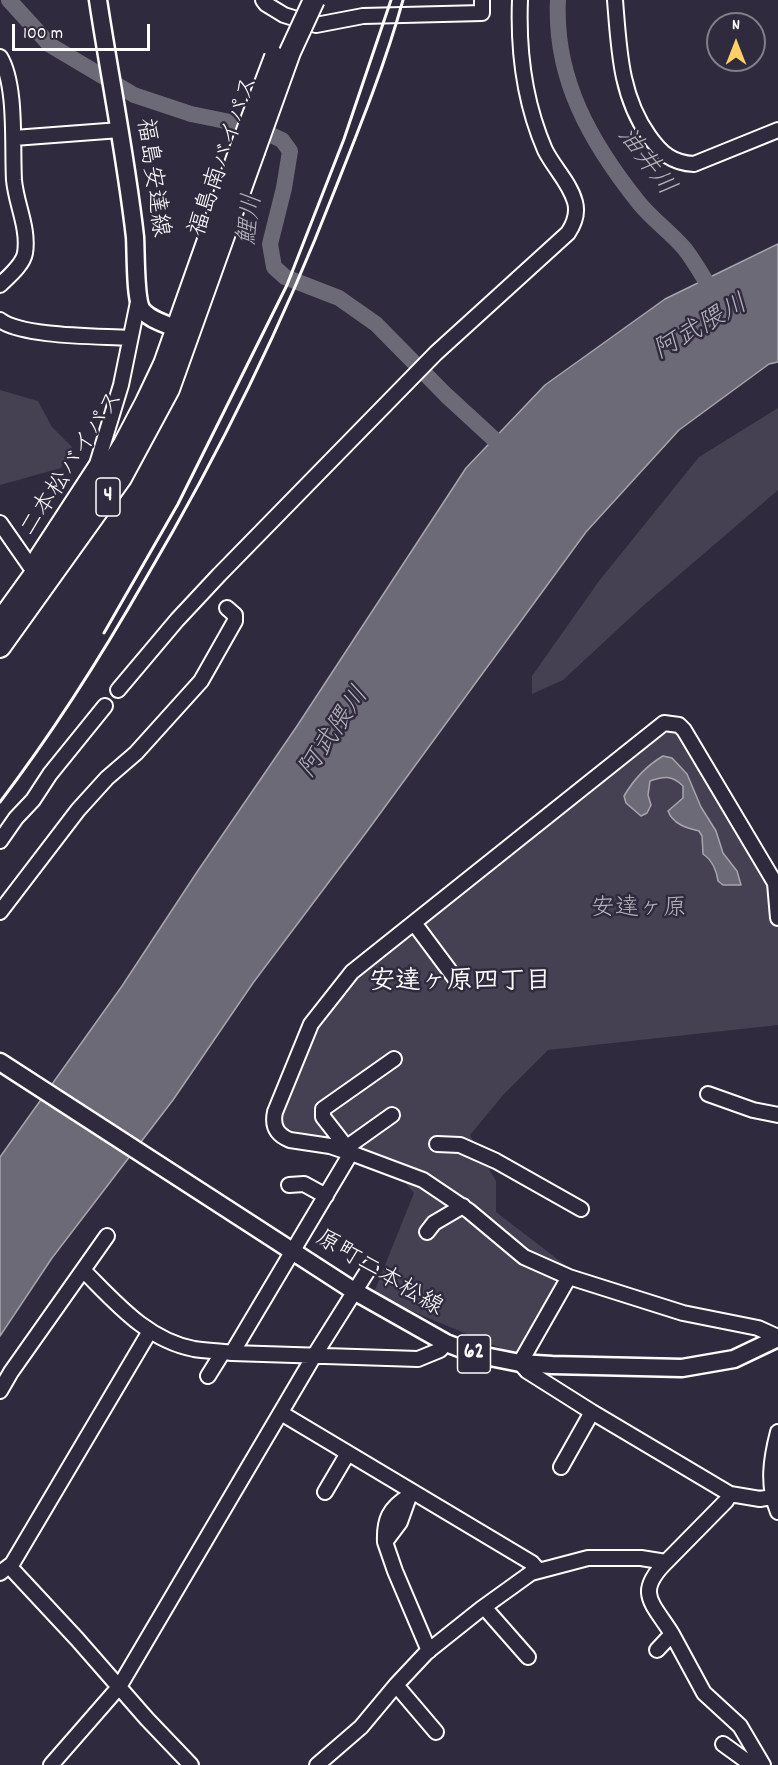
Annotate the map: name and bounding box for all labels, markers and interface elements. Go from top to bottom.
scale bar [15,12,153,50]
north arrow [706,12,766,72]
text: N [732,14,740,37]
text: 100 m [23,22,63,47]
street label: 福島南バイパス [185,73,267,241]
street label: 福島安達線 [127,117,173,239]
water label: 油井川 [608,122,680,204]
water label: 鯉川 [234,192,272,248]
water label: 阿武隈川 [649,290,755,370]
street label: 二本松バイパス [16,387,132,543]
road number: 4 [96,478,120,516]
water label: 阿武隈川 [294,682,378,786]
park label: 安達ヶ原 [591,897,687,925]
district label: 安達ヶ原四丁目 [369,968,551,1000]
street label: 原町二本松線 [309,1226,447,1324]
road number: 62 [458,1335,490,1373]

